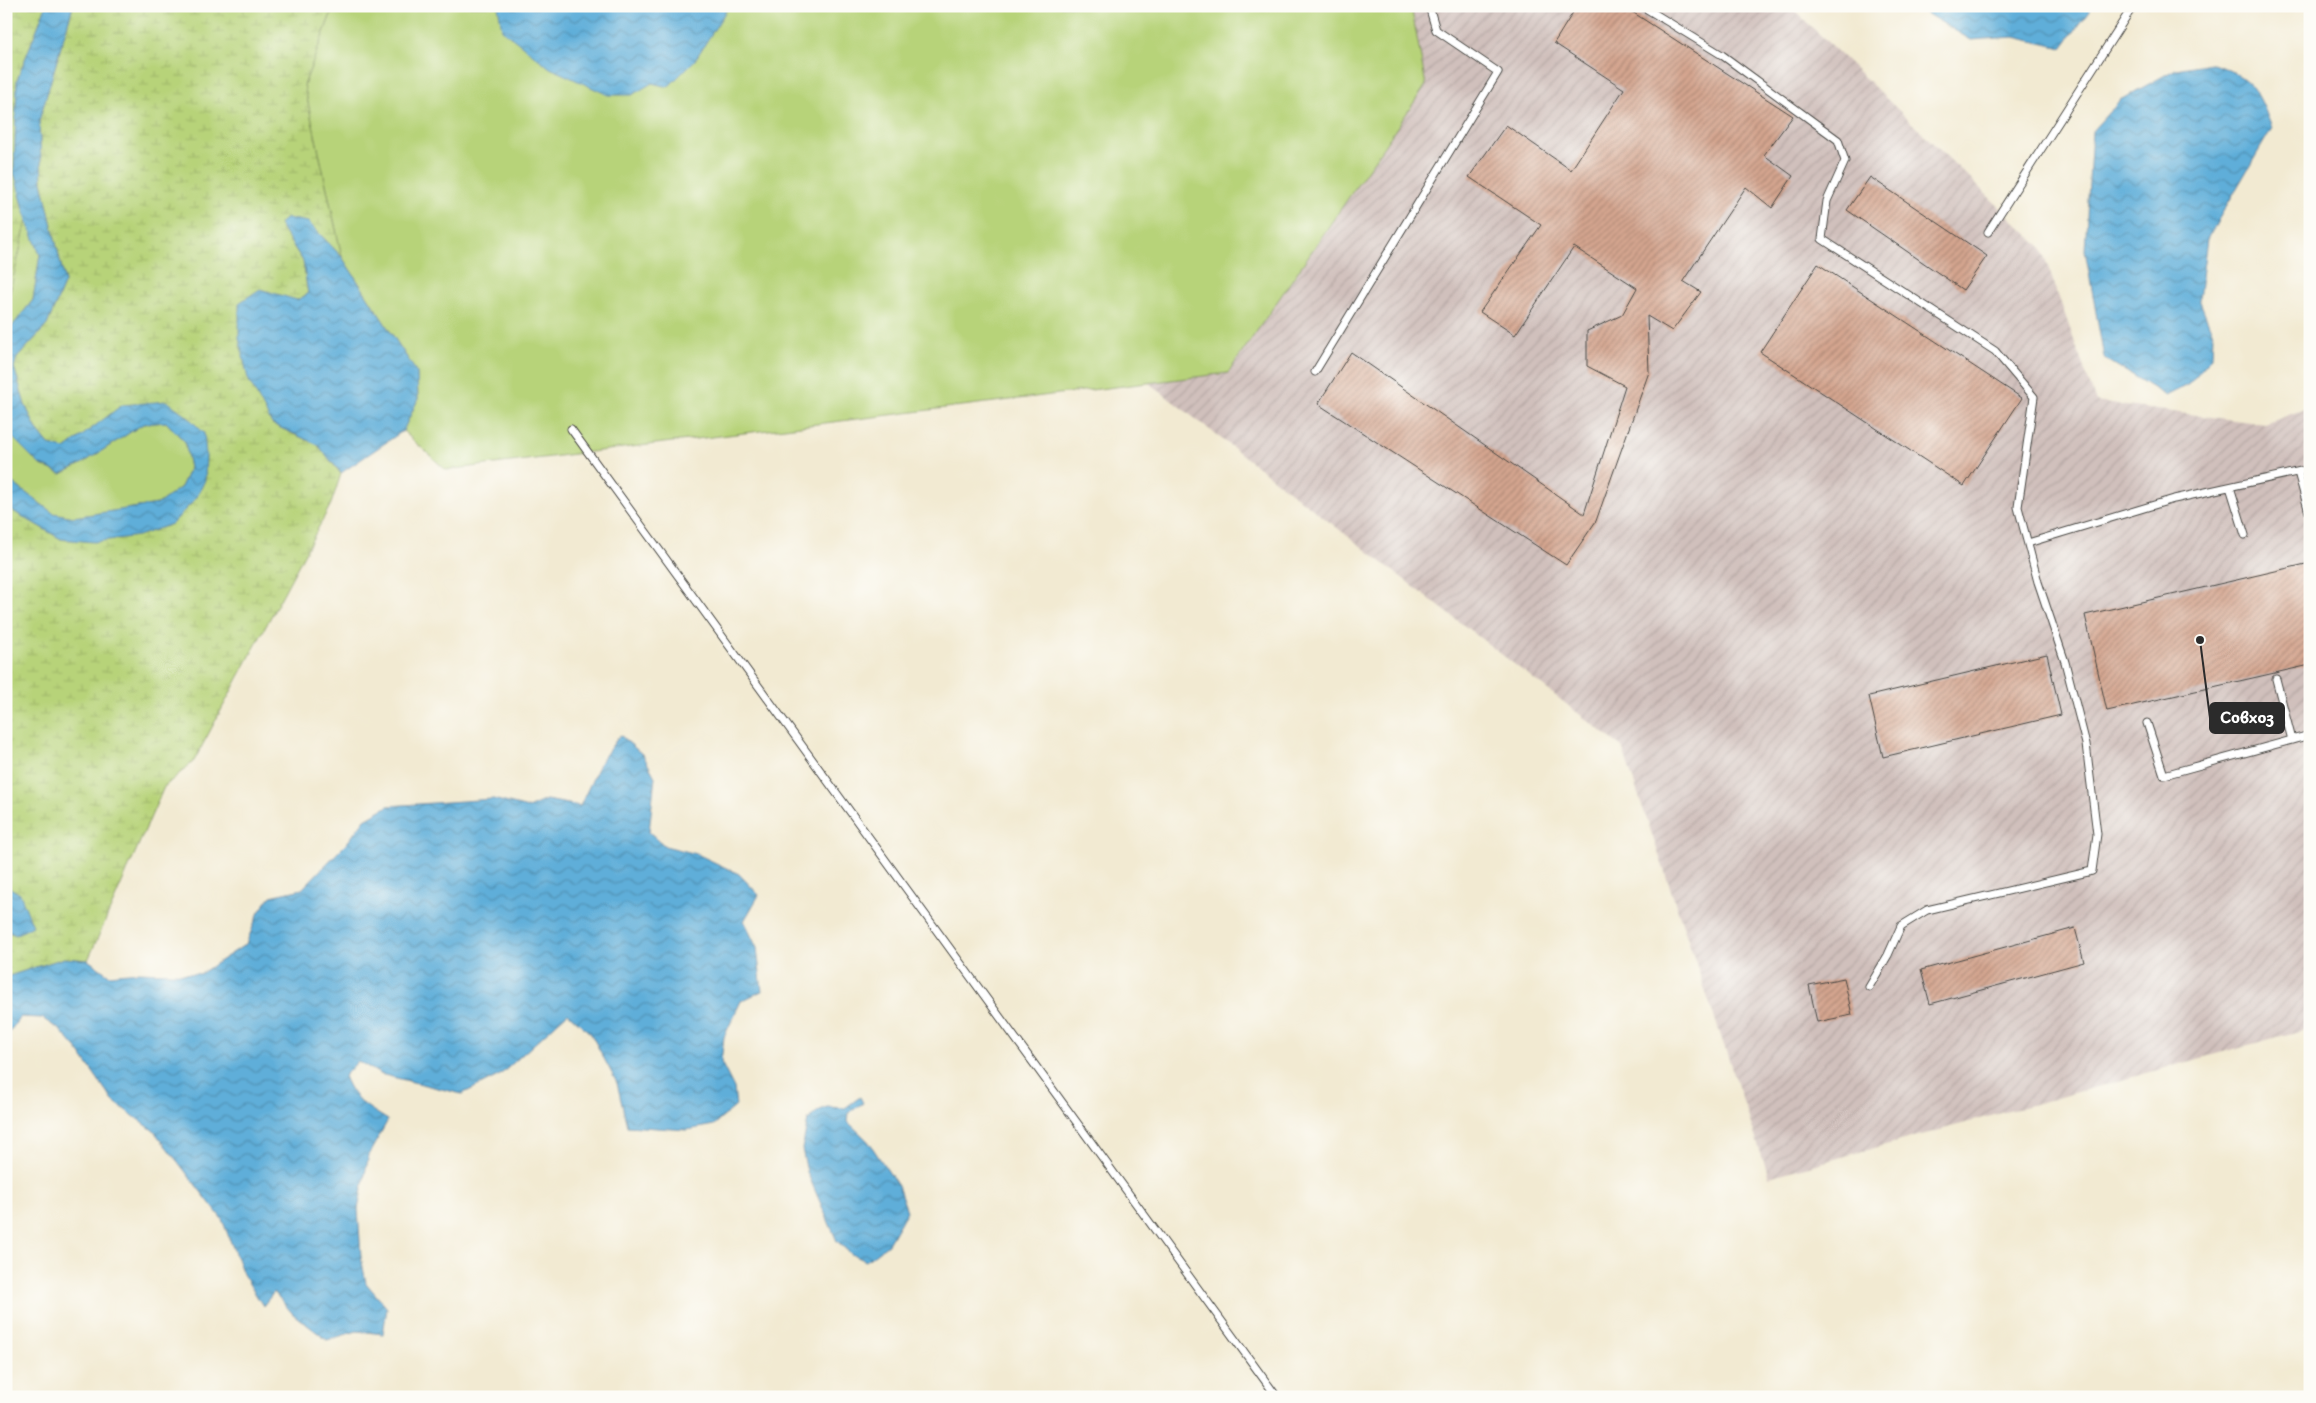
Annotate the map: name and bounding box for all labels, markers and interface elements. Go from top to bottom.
callout: Совхоз [2210,703,2284,733]
text: Совхоз [2220,705,2274,728]

